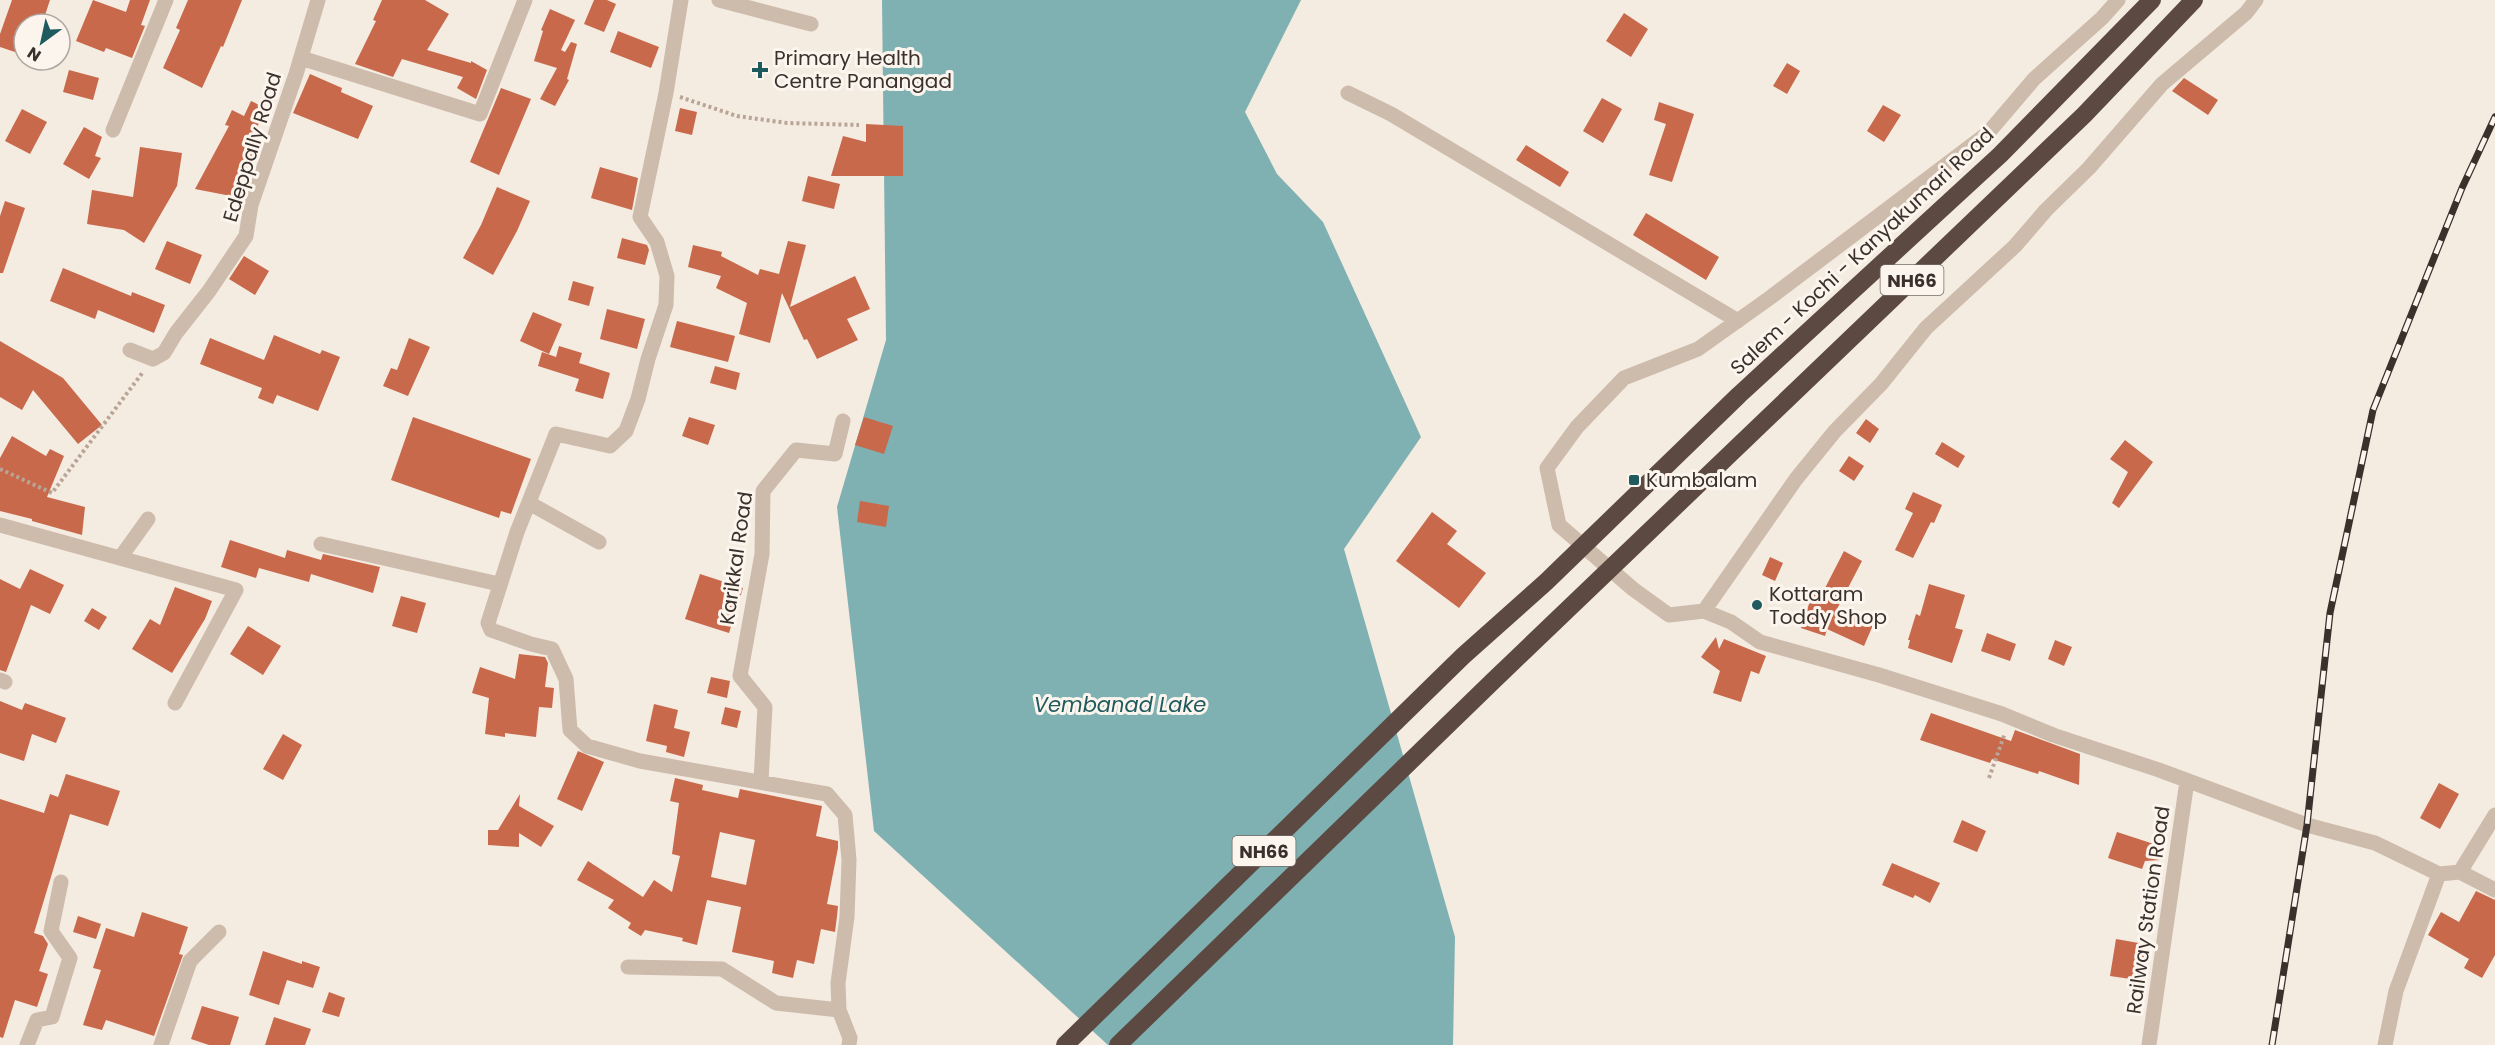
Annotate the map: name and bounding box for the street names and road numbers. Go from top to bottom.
street label: Edeppally Road [216,69,288,225]
street label: Salem - Kochi - Kanyakumari Road [1724,121,2000,381]
road number: NH66 [1880,265,1944,295]
street label: Karikkal Road [713,490,759,626]
street label: Railway Station Road [2120,804,2176,1016]
road number: NH66 [1232,836,1296,866]

